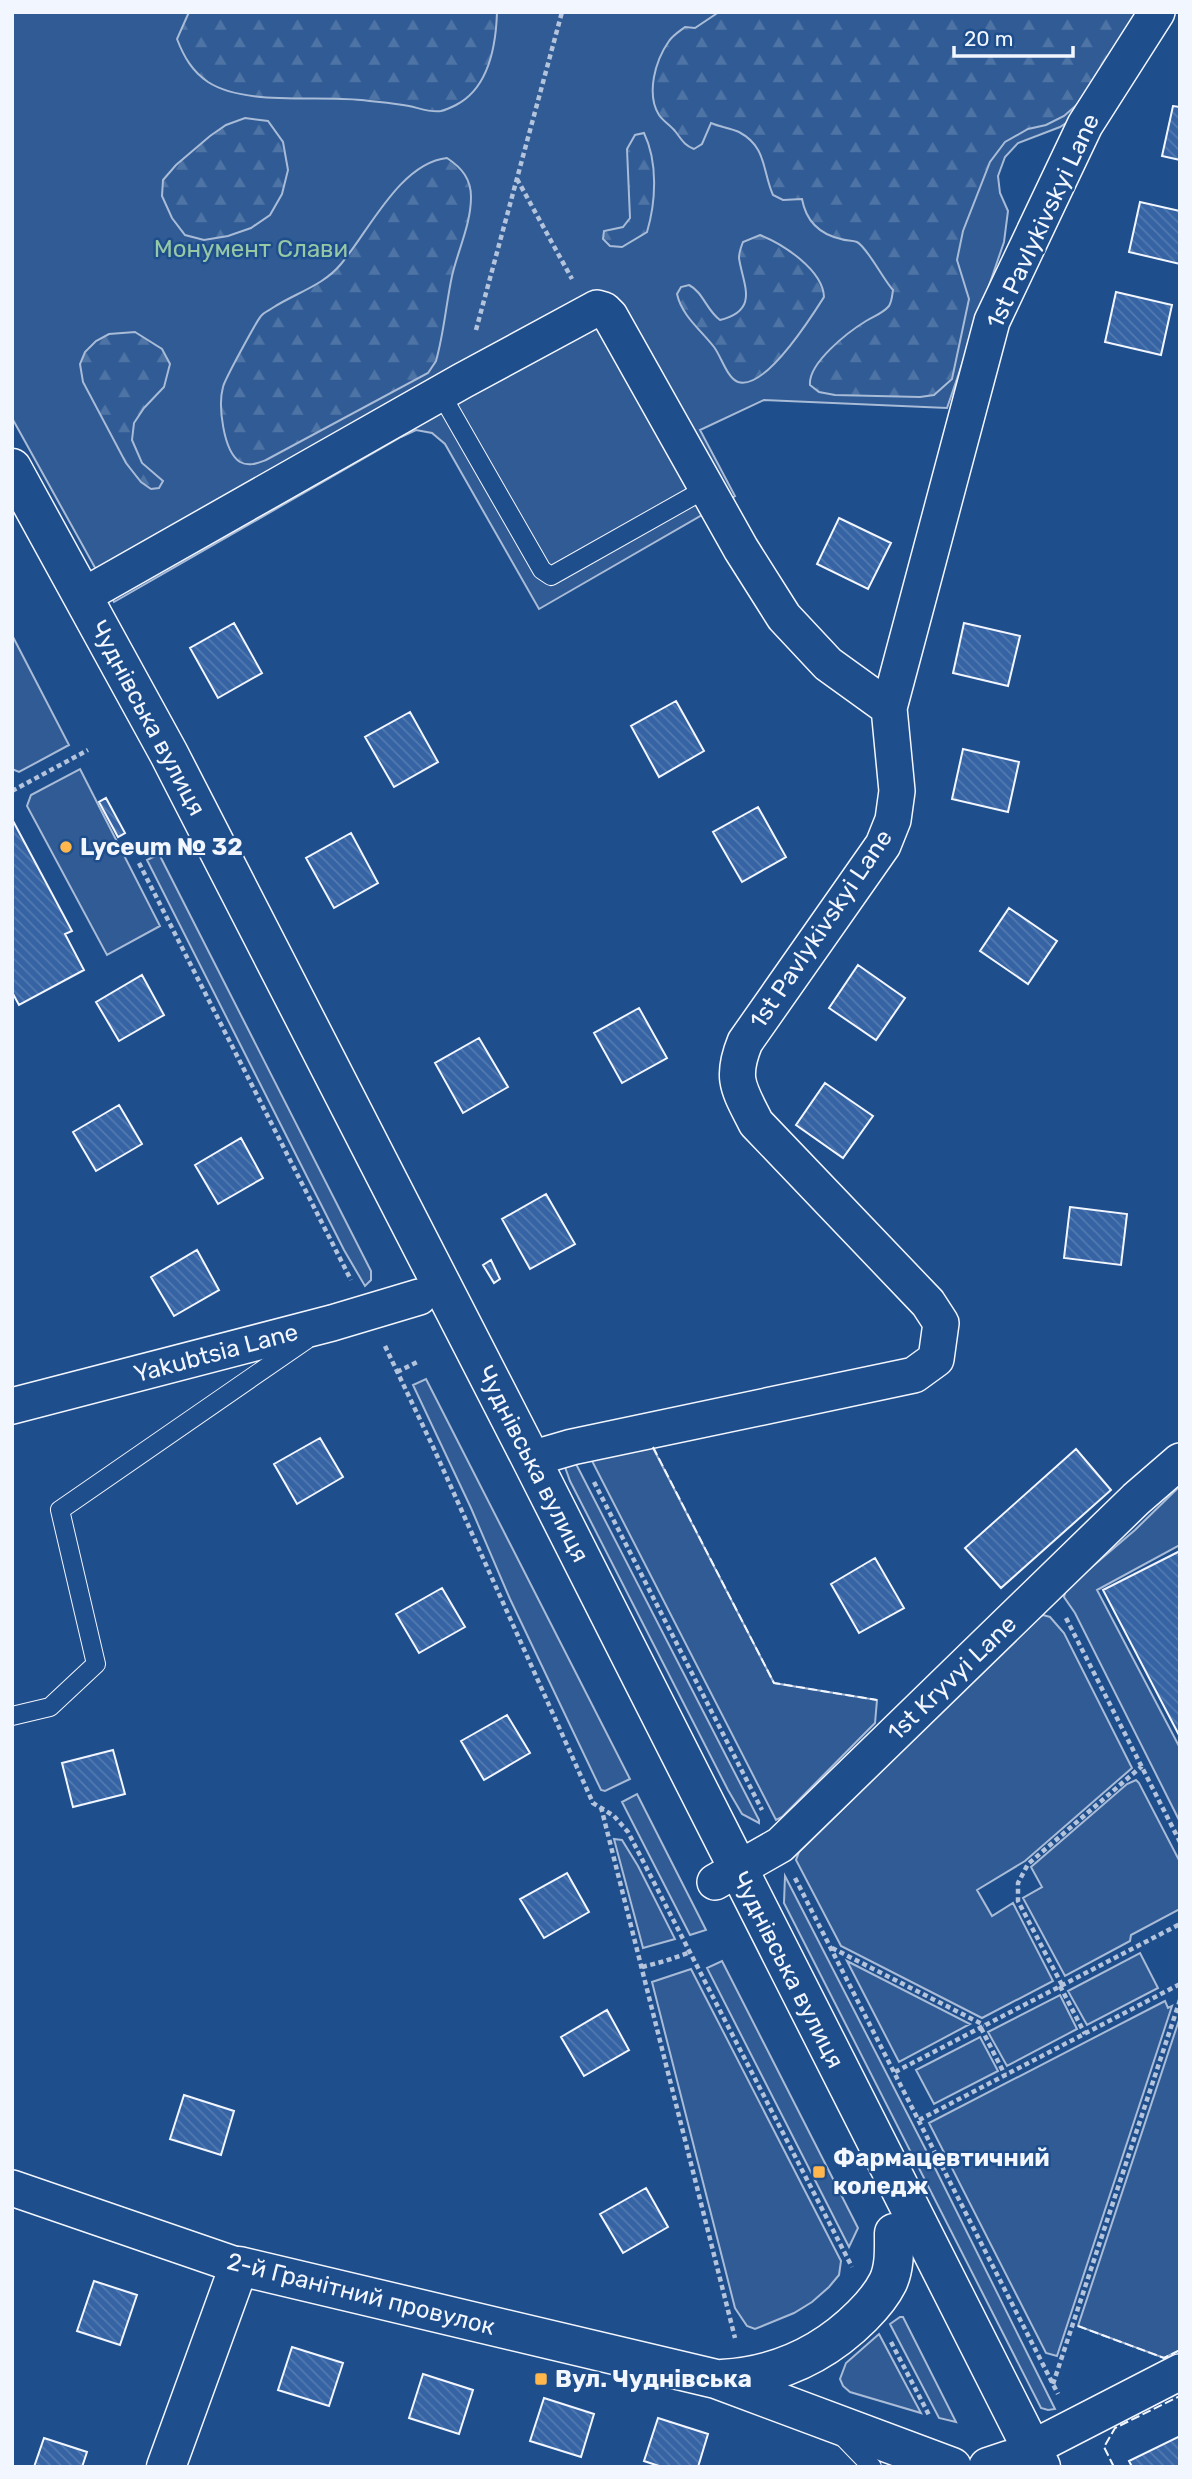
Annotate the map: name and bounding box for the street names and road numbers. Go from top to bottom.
street label: 1st Pavlykivskyi Lane [981,109,1105,333]
street label: Чуднівська вулиця [85,616,211,820]
street label: 1st Pavlykivskyi Lane [744,824,898,1034]
street label: Yakubtsia Lane [131,1318,301,1388]
street label: Чуднівська вулиця [471,1361,595,1567]
street label: 1st Kryvyi Lane [882,1610,1022,1746]
street label: Чуднівська вулиця [726,1867,850,2073]
street label: 2-й Гранітний провулок [224,2247,498,2341]

